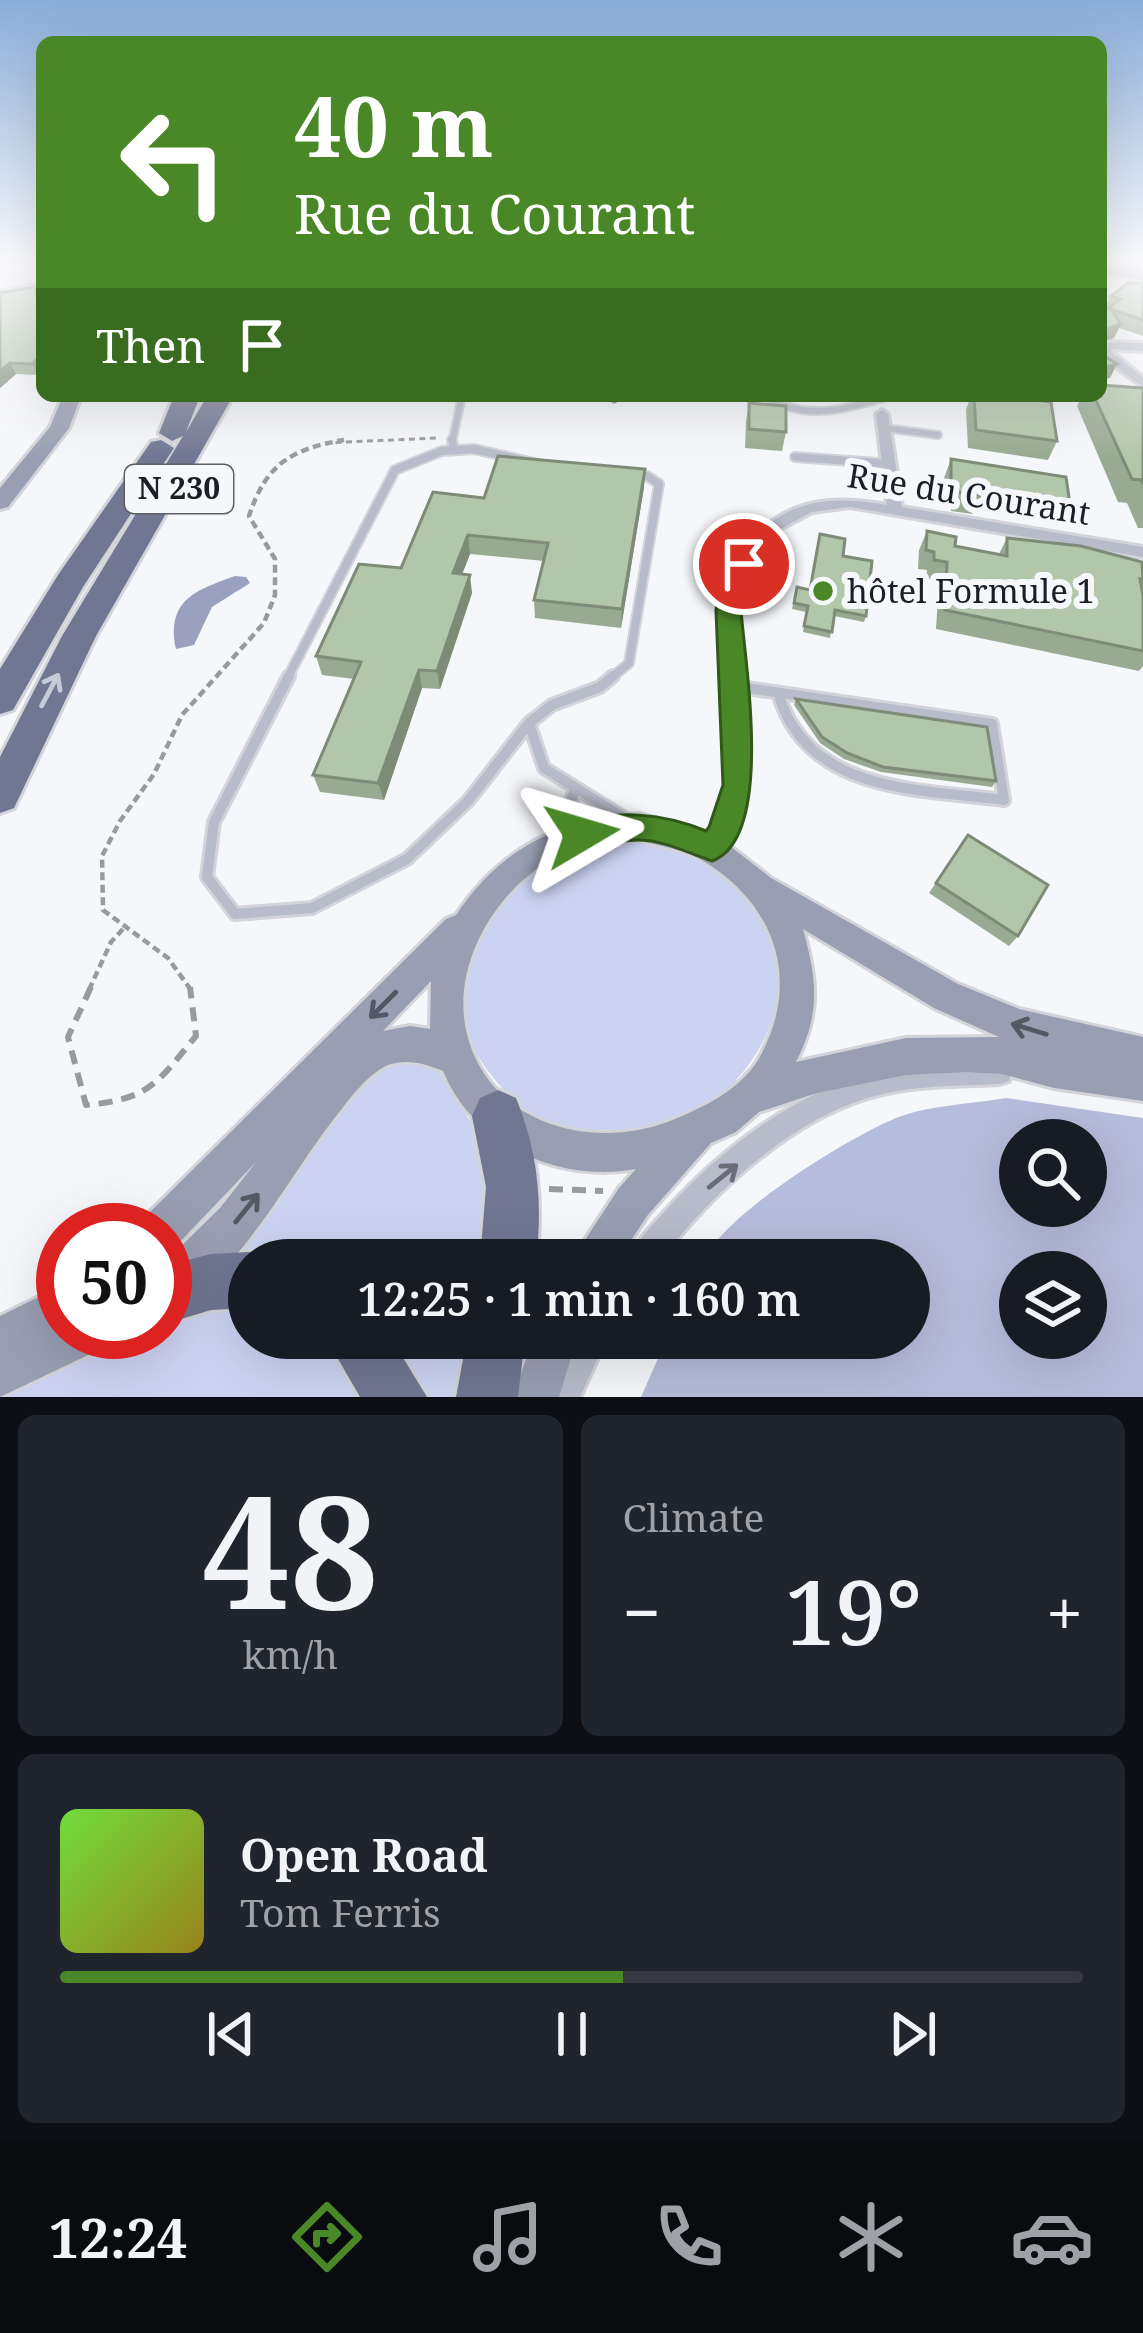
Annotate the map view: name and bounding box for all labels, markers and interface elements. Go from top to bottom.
text: 40 m [294,67,494,182]
icon: left [96,84,252,240]
text: Rue du Courant [294,176,695,250]
icon: arrive [229,312,295,378]
text: Then [96,315,205,376]
street label: Rue du Courant [844,452,1094,535]
road number: N 230 [125,465,233,513]
pin [693,513,795,615]
icon: arrive [711,531,777,597]
place label: hôtel Formule 1 [847,568,1095,613]
marker: hôtel Formule 1 [810,578,836,604]
one-way arrow [39,674,62,709]
position arrow [519,771,645,897]
one-way arrow [369,991,398,1019]
one-way arrow [1011,1017,1049,1039]
map controls [999,1119,1107,1359]
button: search [999,1119,1107,1227]
one-way arrow [707,1163,739,1190]
one-way arrow [233,1192,259,1224]
speed limit sign: 50 [36,1203,192,1359]
button: layers [999,1251,1107,1359]
text: 12:25 · 1 min · 160 m [357,1268,801,1329]
text: 48 [202,1442,378,1655]
text: Climate [623,1490,764,1543]
text: 19° [785,1549,922,1671]
text: − [623,1566,661,1656]
text: + [1046,1566,1083,1656]
text: km/h [242,1627,338,1680]
text: Open Road [240,1824,488,1885]
text: Tom Ferris [240,1885,441,1938]
icon: previous [198,2001,264,2067]
icon: pause [539,2001,605,2067]
icon: next [880,2001,946,2067]
icon: directions [285,2195,369,2279]
icon: music [466,2195,550,2279]
icon: phone [647,2195,731,2279]
icon: climate [829,2195,913,2279]
icon: car [1010,2195,1094,2279]
text: 12:24 [49,2200,187,2274]

